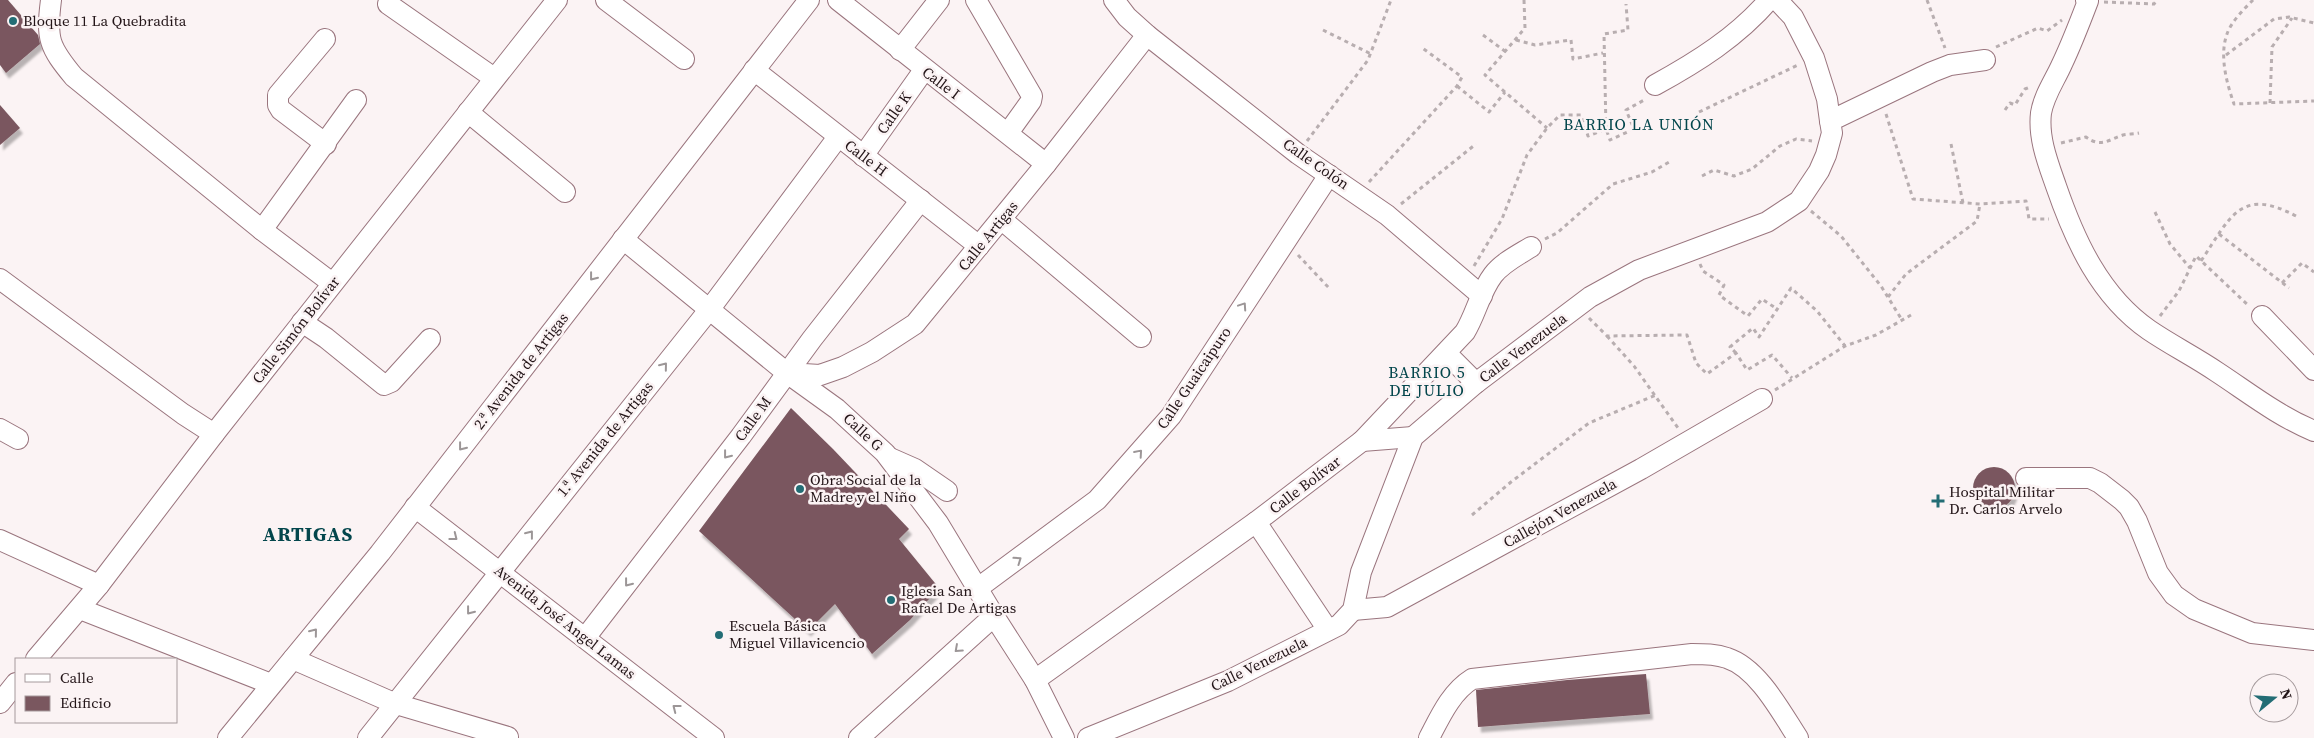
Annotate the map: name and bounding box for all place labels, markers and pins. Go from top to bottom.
place label: Bloque 11 La Quebradita [23,10,187,31]
marker: Bloque 11 La Quebradita [7,15,19,27]
place label: Obra Social de la Madre y el Niño [810,469,922,507]
place label: Hospital Militar Dr. Carlos Arvelo [1949,481,2062,519]
marker: Obra Social de la Madre y el Niño [794,483,806,495]
marker: Hospital Militar Dr. Carlos Arvelo [1931,494,1945,508]
place label: Iglesia San Rafael De Artigas [901,580,1016,618]
marker: Iglesia San Rafael De Artigas [885,594,897,606]
place label: Escuela Básica Miguel Villavicencio [729,615,865,653]
marker: Escuela Básica Miguel Villavicencio [713,629,725,641]

